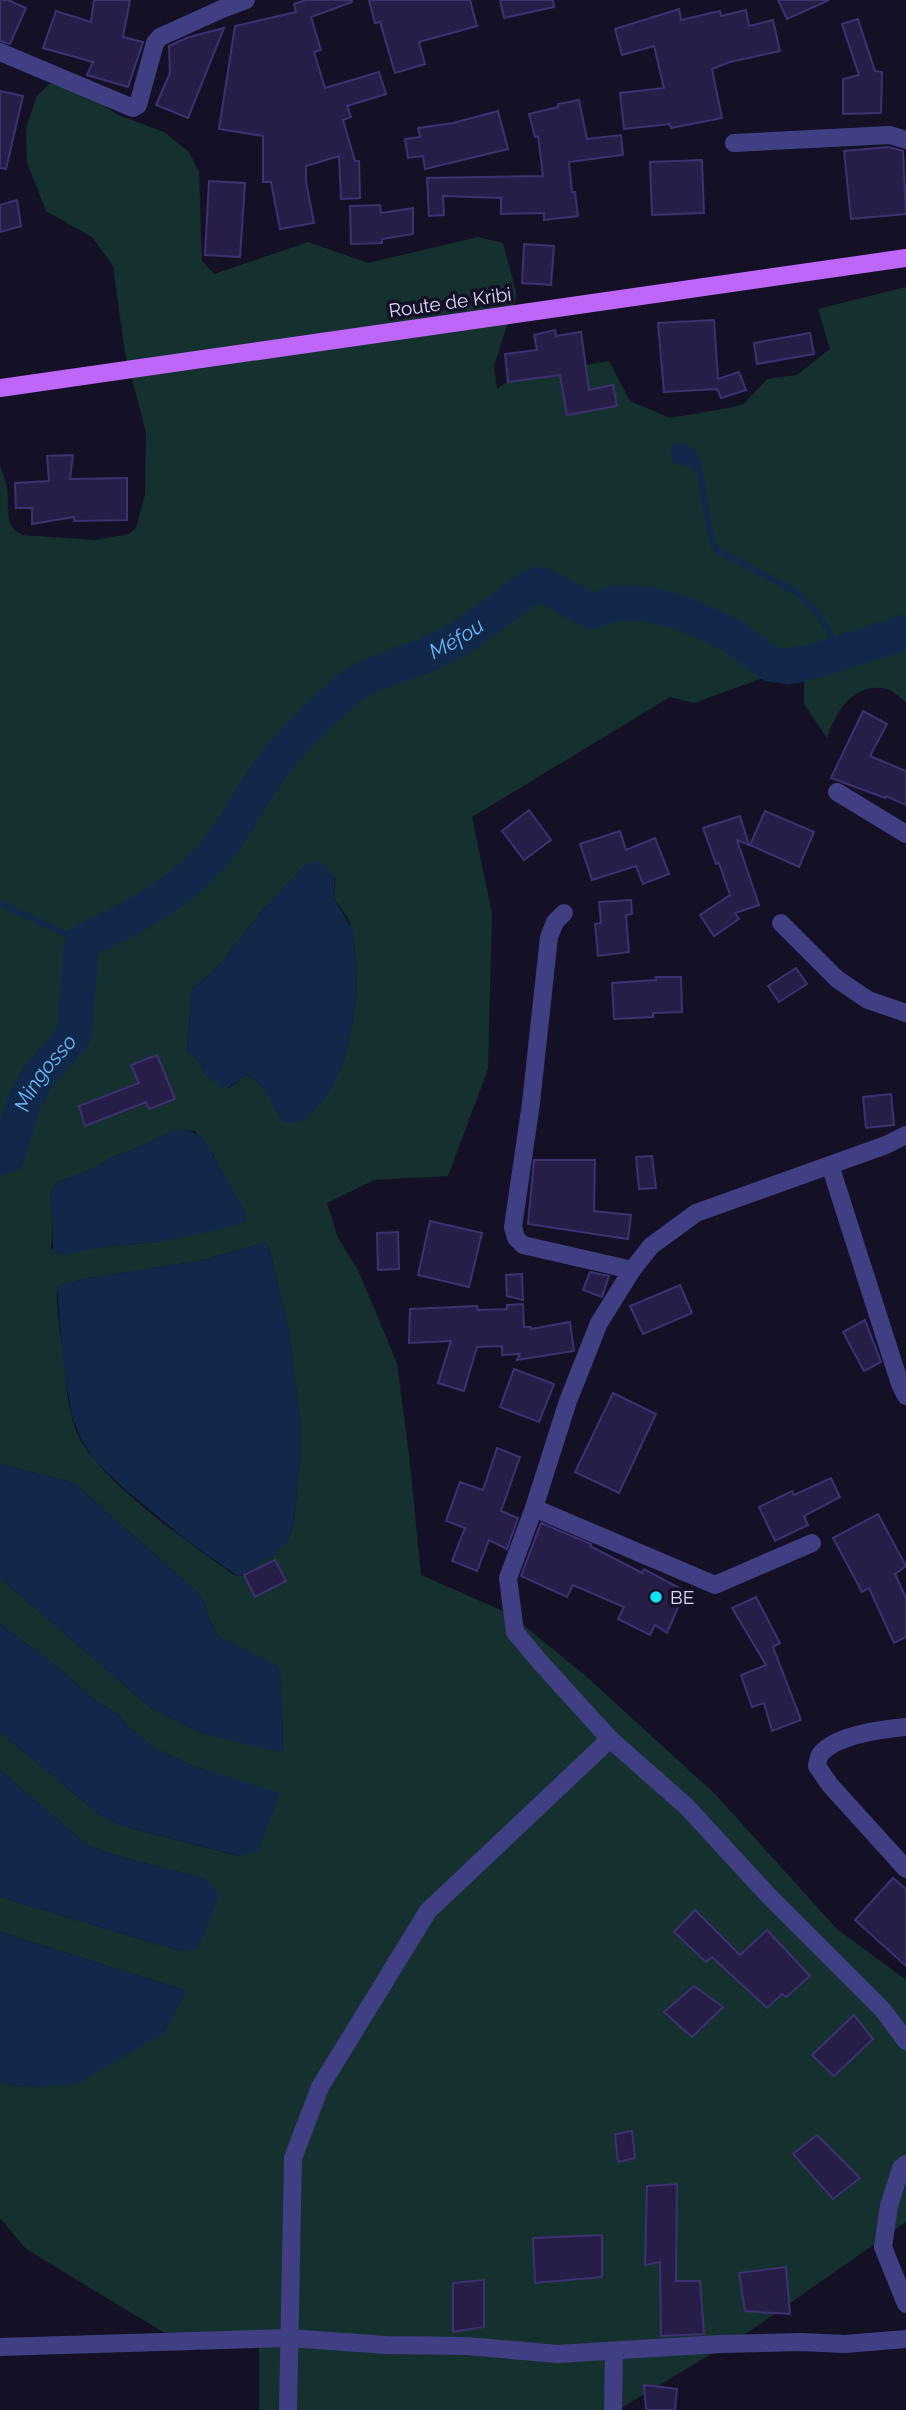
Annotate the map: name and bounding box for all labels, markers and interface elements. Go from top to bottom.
street label: Route de Kribi [387,283,513,321]
water label: Méfou [425,612,488,664]
water label: Mingosso [9,1029,81,1114]
place label: BE [670,1586,694,1608]
marker: BE [648,1589,664,1605]

